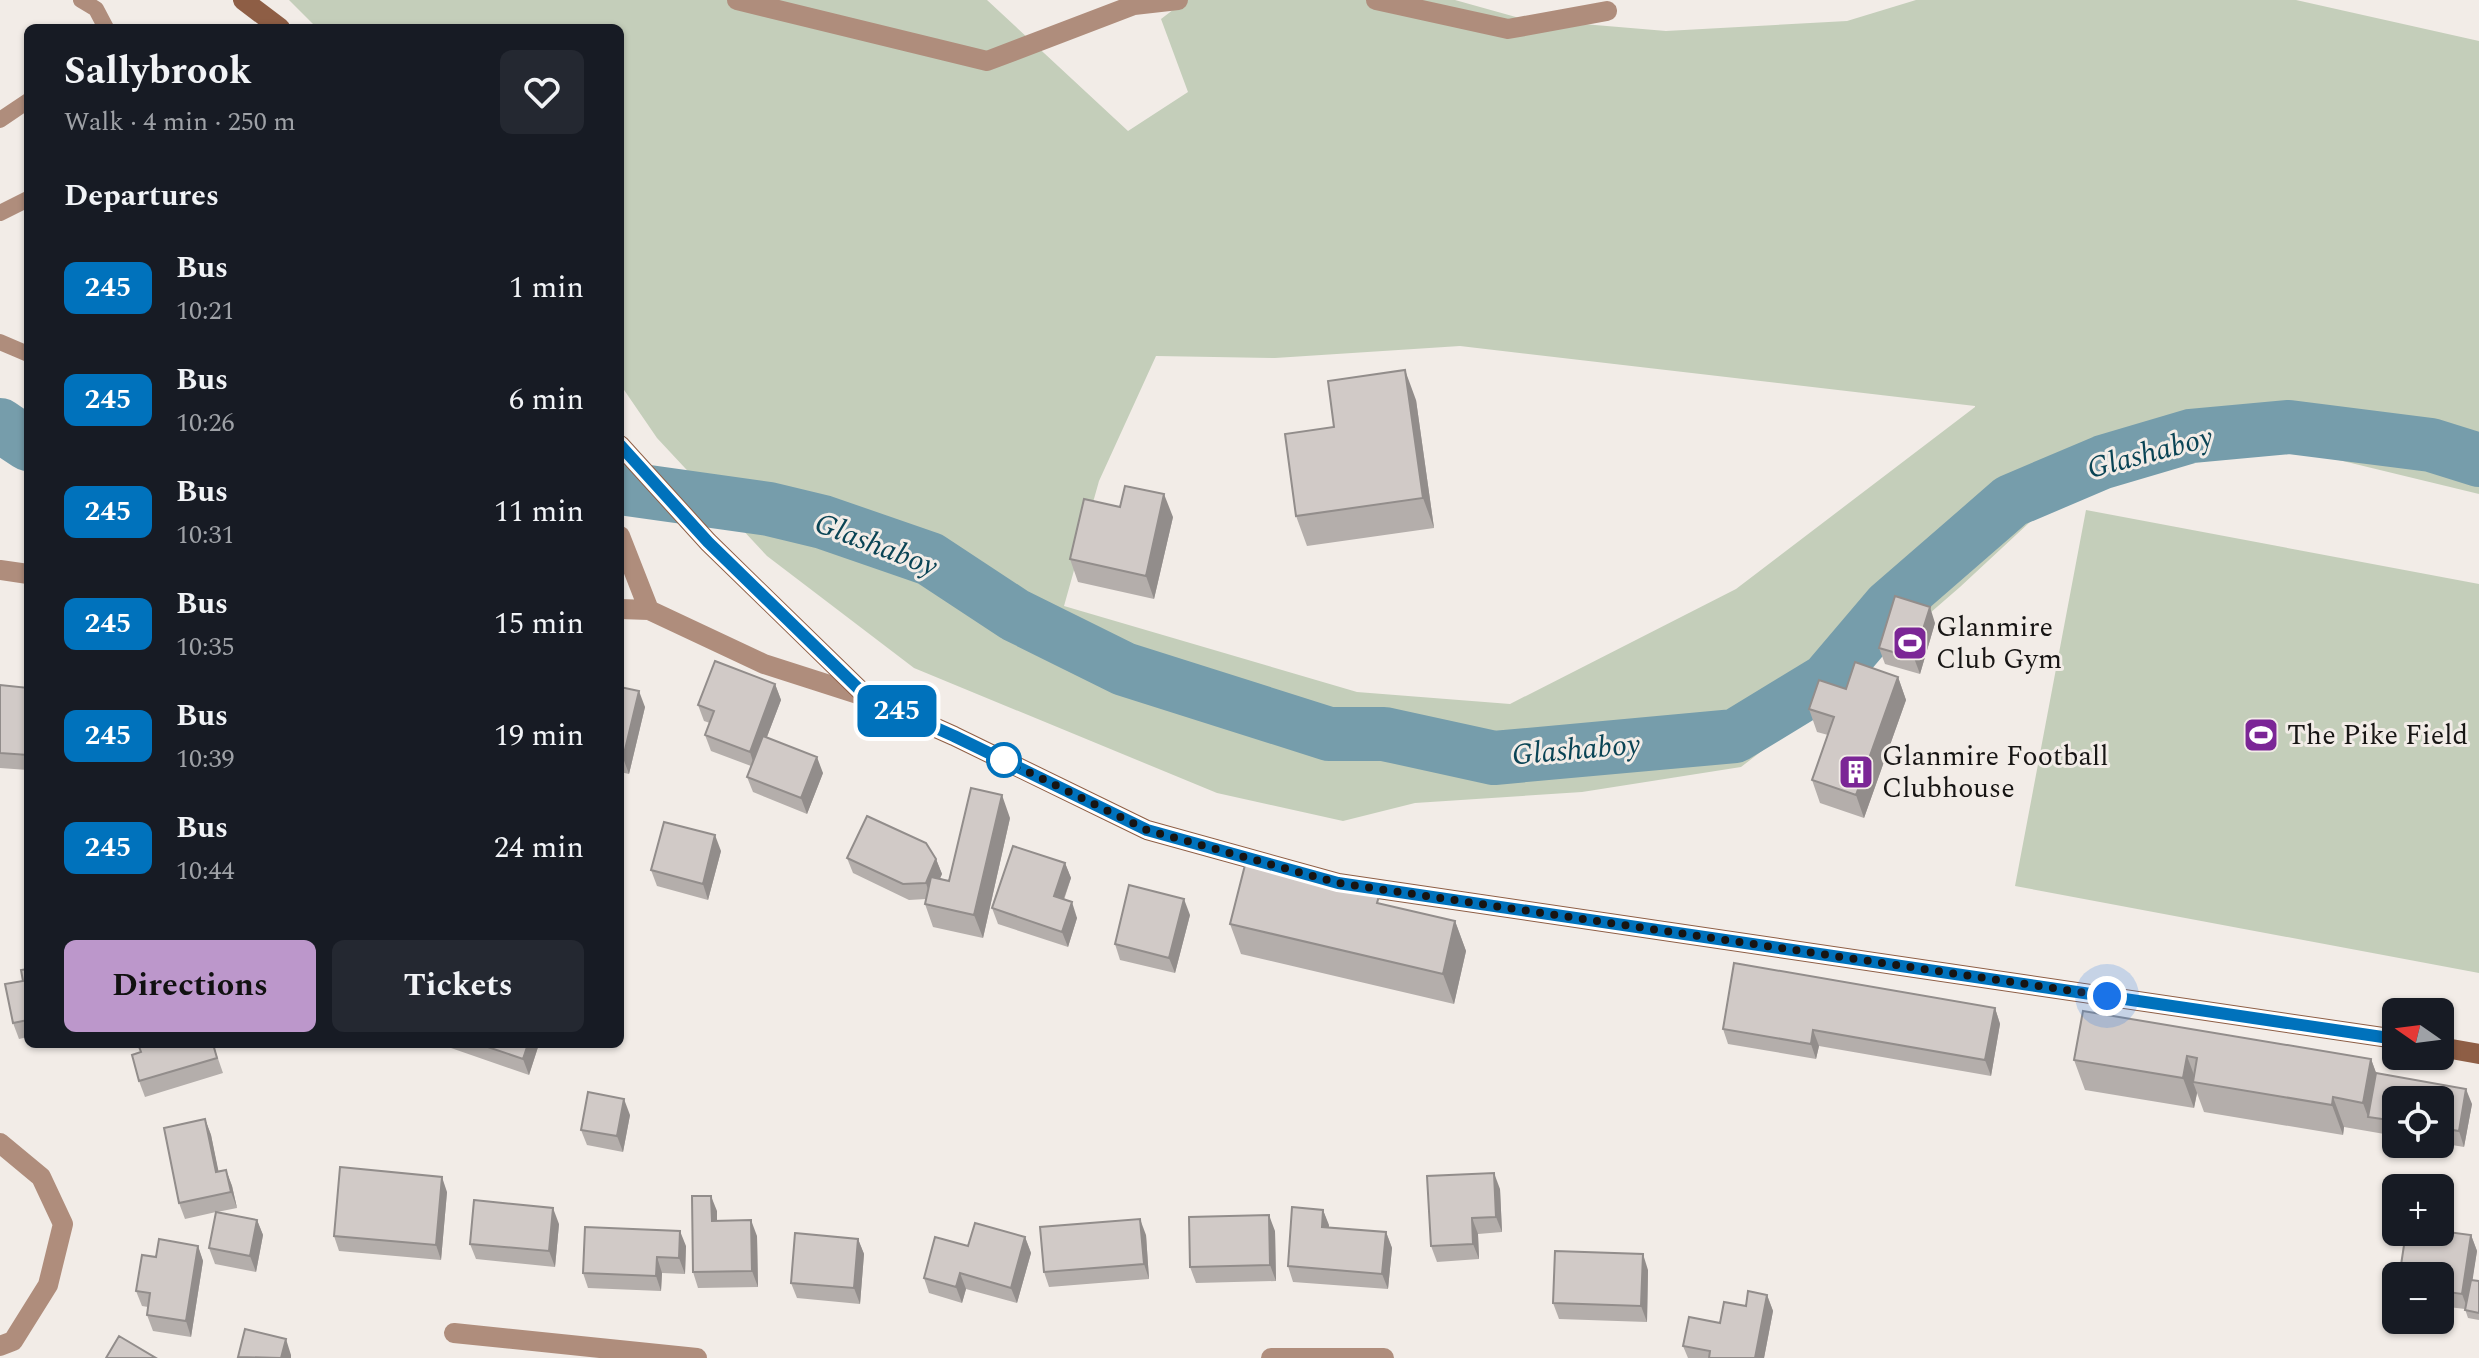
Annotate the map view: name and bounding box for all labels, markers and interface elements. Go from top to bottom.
text: Sallybrook [64,43,252,101]
button: heart [500,50,584,134]
text: Walk · 4 min · 250 m [64,102,296,142]
text: Departures [64,173,219,219]
text: Bus [176,245,228,291]
text: 1 min [509,265,584,311]
text: 245 [84,266,132,309]
text: 10:21 [176,291,235,331]
text: Bus [176,357,228,403]
text: 6 min [509,377,584,423]
text: 245 [84,378,132,421]
text: 10:26 [176,403,235,443]
water label: Glashaboy [2082,414,2219,492]
text: Bus [176,469,228,515]
text: 11 min [494,489,584,535]
text: 245 [84,490,132,533]
water label: Glashaboy [808,501,945,590]
text: 10:31 [176,515,235,555]
text: Bus [176,581,228,627]
text: 15 min [494,601,584,647]
text: 245 [84,602,132,645]
place label: Glanmire Club Gym [1936,606,2062,681]
sports icon: Glanmire Club Gym [1891,624,1929,662]
text: 10:35 [176,627,235,667]
line badge: 245 [851,685,943,737]
text: 245 [873,689,921,732]
text: Bus [176,693,228,739]
text: 19 min [494,713,584,759]
text: 245 [84,714,132,757]
place label: The Pike Field [2287,714,2468,757]
sports icon: The Pike Field [2242,716,2280,754]
water label: Glashaboy [1510,721,1643,779]
place label: Glanmire Football Clubhouse [1882,735,2109,810]
text: 10:39 [176,739,235,779]
unlabelled marker [987,743,1021,777]
building icon: Glanmire Football Clubhouse [1837,753,1875,791]
text: Bus [176,805,228,851]
text: 24 min [494,825,584,871]
text: 245 [84,826,132,869]
text: 10:44 [176,851,235,891]
button: Directions [64,940,316,1032]
button: Tickets [332,940,584,1032]
your location [2087,976,2127,1016]
north arrow [2382,998,2454,1070]
map controls [2382,998,2454,1334]
button: locate [2382,1086,2454,1158]
button: + [2382,1174,2454,1246]
button: − [2382,1262,2454,1334]

